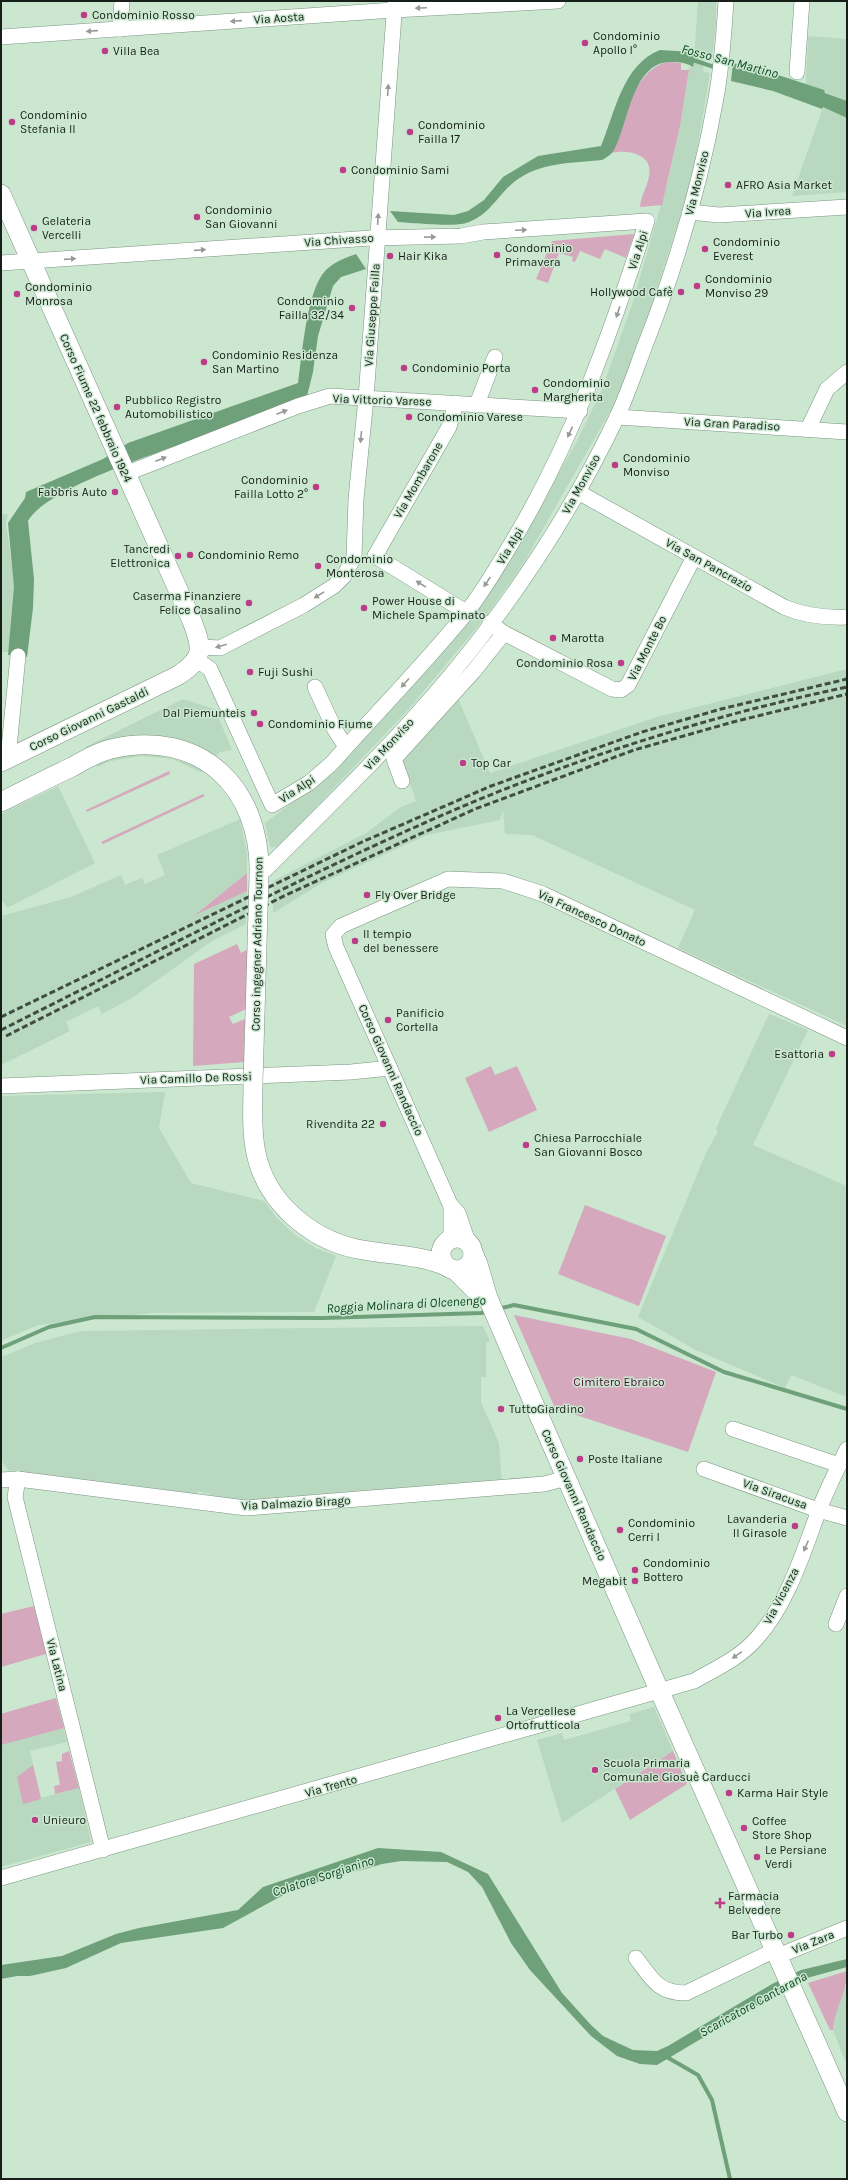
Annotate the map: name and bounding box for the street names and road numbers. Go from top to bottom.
street label: Via Aosta [253,9,305,27]
street label: Via Monviso [682,149,712,217]
street label: Via Ivrea [744,203,792,221]
street label: Via Alpi [625,229,651,271]
street label: Via Chivasso [304,231,374,249]
street label: Via Giuseppe Failla [361,263,383,367]
street label: Corso Fiume 22 febbraio 1924 [57,332,135,485]
street label: Via Vittorio Varese [332,391,432,409]
street label: Via Gran Paradiso [684,414,780,434]
street label: Via Mombarone [391,439,445,521]
street label: Via Monviso [559,452,603,516]
street label: Via Alpi [494,525,526,567]
street label: Via San Pancrazio [663,535,755,595]
street label: Via Monte Bo [625,613,669,683]
street label: Corso Giovanni Gastaldi [27,684,151,754]
street label: Via Monviso [361,715,417,773]
street label: Via Alpi [276,772,318,806]
street label: Corso ingegner Adriano Tournon [248,857,266,1031]
street label: Via Francesco Donato [536,887,648,949]
street label: Corso Giovanni Randaccio [356,1002,426,1138]
street label: Via Camillo De Rossi [140,1069,252,1087]
street label: Corso Giovanni Randaccio [539,1427,609,1563]
street label: Via Siracusa [741,1476,809,1512]
street label: Via Dalmazio Birago [241,1493,351,1513]
street label: Via Vicenza [760,1565,802,1627]
street label: Via Latina [44,1637,70,1693]
street label: Via Trento [303,1772,359,1800]
street label: Via Zara [790,1927,836,1957]

